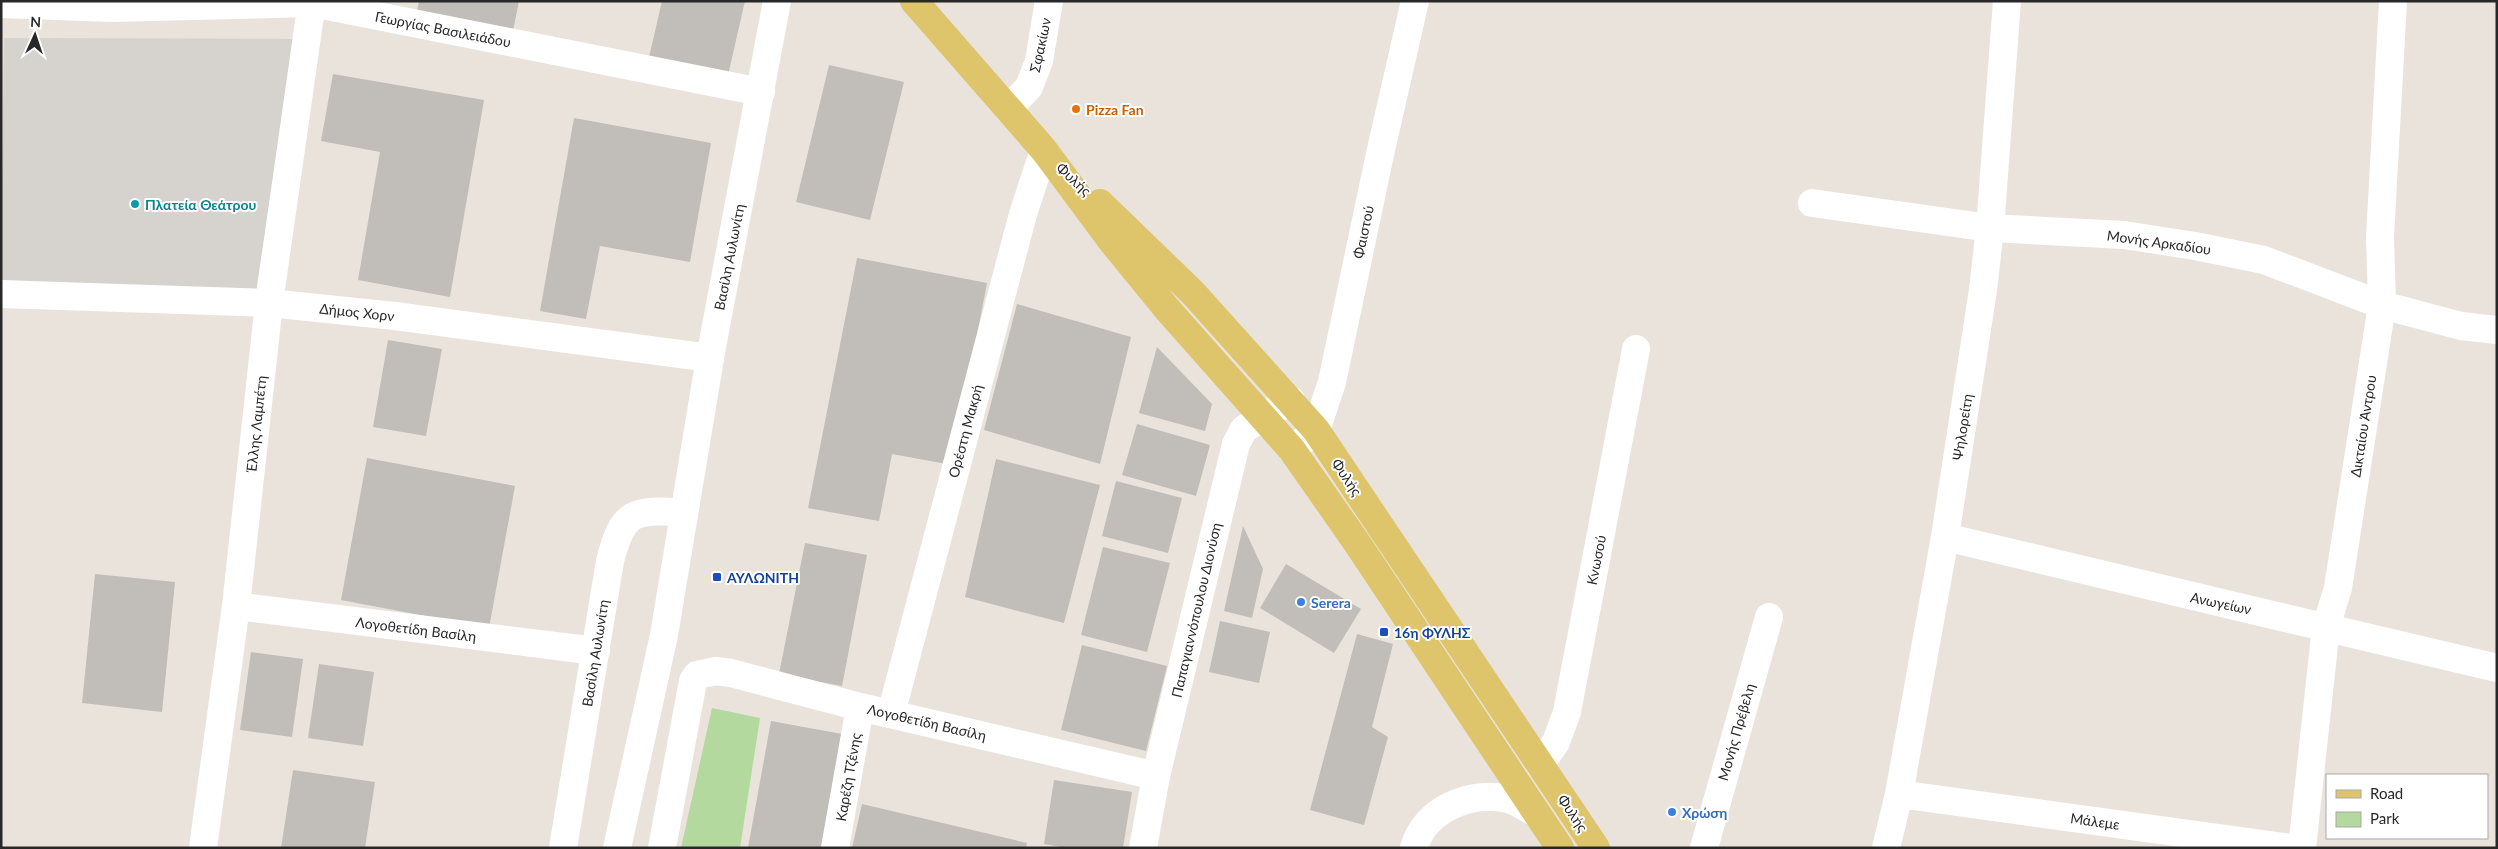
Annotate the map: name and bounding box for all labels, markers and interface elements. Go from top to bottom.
street label: Γεωργίας Βασιλειάδου [374,7,512,51]
north arrow [10,10,60,60]
text: N [30,13,42,30]
street label: Σφακίων [1026,16,1054,74]
place label: Pizza Fan [1086,101,1144,118]
marker: Pizza Fan [1070,103,1082,115]
street label: Φυλής [1053,159,1095,200]
place label: Πλατεία Θεάτρου [145,196,257,213]
marker: Πλατεία Θεάτρου [129,198,141,210]
street label: Βασίλη Αυλωνίτη [710,202,748,312]
street label: Φαιστού [1349,204,1377,260]
street label: Μονής Αρκαδίου [2106,226,2212,258]
street label: Δήμος Χορν [319,300,395,324]
street label: Δικταίου Άντρου [2347,374,2379,478]
street label: Έλλης Λαμπέτη [242,375,270,473]
street label: Ορέστη Μακρή [944,382,986,480]
street label: Ψηλορείτη [1948,392,1976,462]
street label: Φυλής [1328,455,1366,499]
street label: Παπαγιαννόπουλου Διονύση [1168,521,1224,699]
street label: Κνωσού [1583,534,1609,586]
place label: ΑΥΛΩΝΙΤΗ [726,569,799,586]
marker: ΑΥΛΩΝΙΤΗ [711,571,723,583]
street label: Ανωγείων [2189,588,2253,618]
place label: Serera [1311,594,1351,611]
marker: Serera [1295,596,1307,608]
street label: Βασίλη Αυλωνίτη [578,598,612,708]
street label: Λογοθετίδη Βασίλη [355,613,477,645]
place label: 16η ΦΥΛΗΣ [1394,624,1471,641]
marker: 16η ΦΥΛΗΣ [1378,626,1390,638]
street label: Μονής Πρέβελη [1714,681,1758,783]
street label: Λογοθετίδη Βασίλη [866,700,988,744]
street label: Καρέζη Τζένης [832,731,864,823]
legend [2326,774,2488,839]
text: Road [2370,784,2403,802]
street label: Φυλής [1554,791,1592,835]
place label: Χρώση [1682,804,1727,821]
marker: Χρώση [1666,806,1678,818]
street label: Μάλεμε [2069,809,2121,833]
text: Park [2370,809,2400,827]

